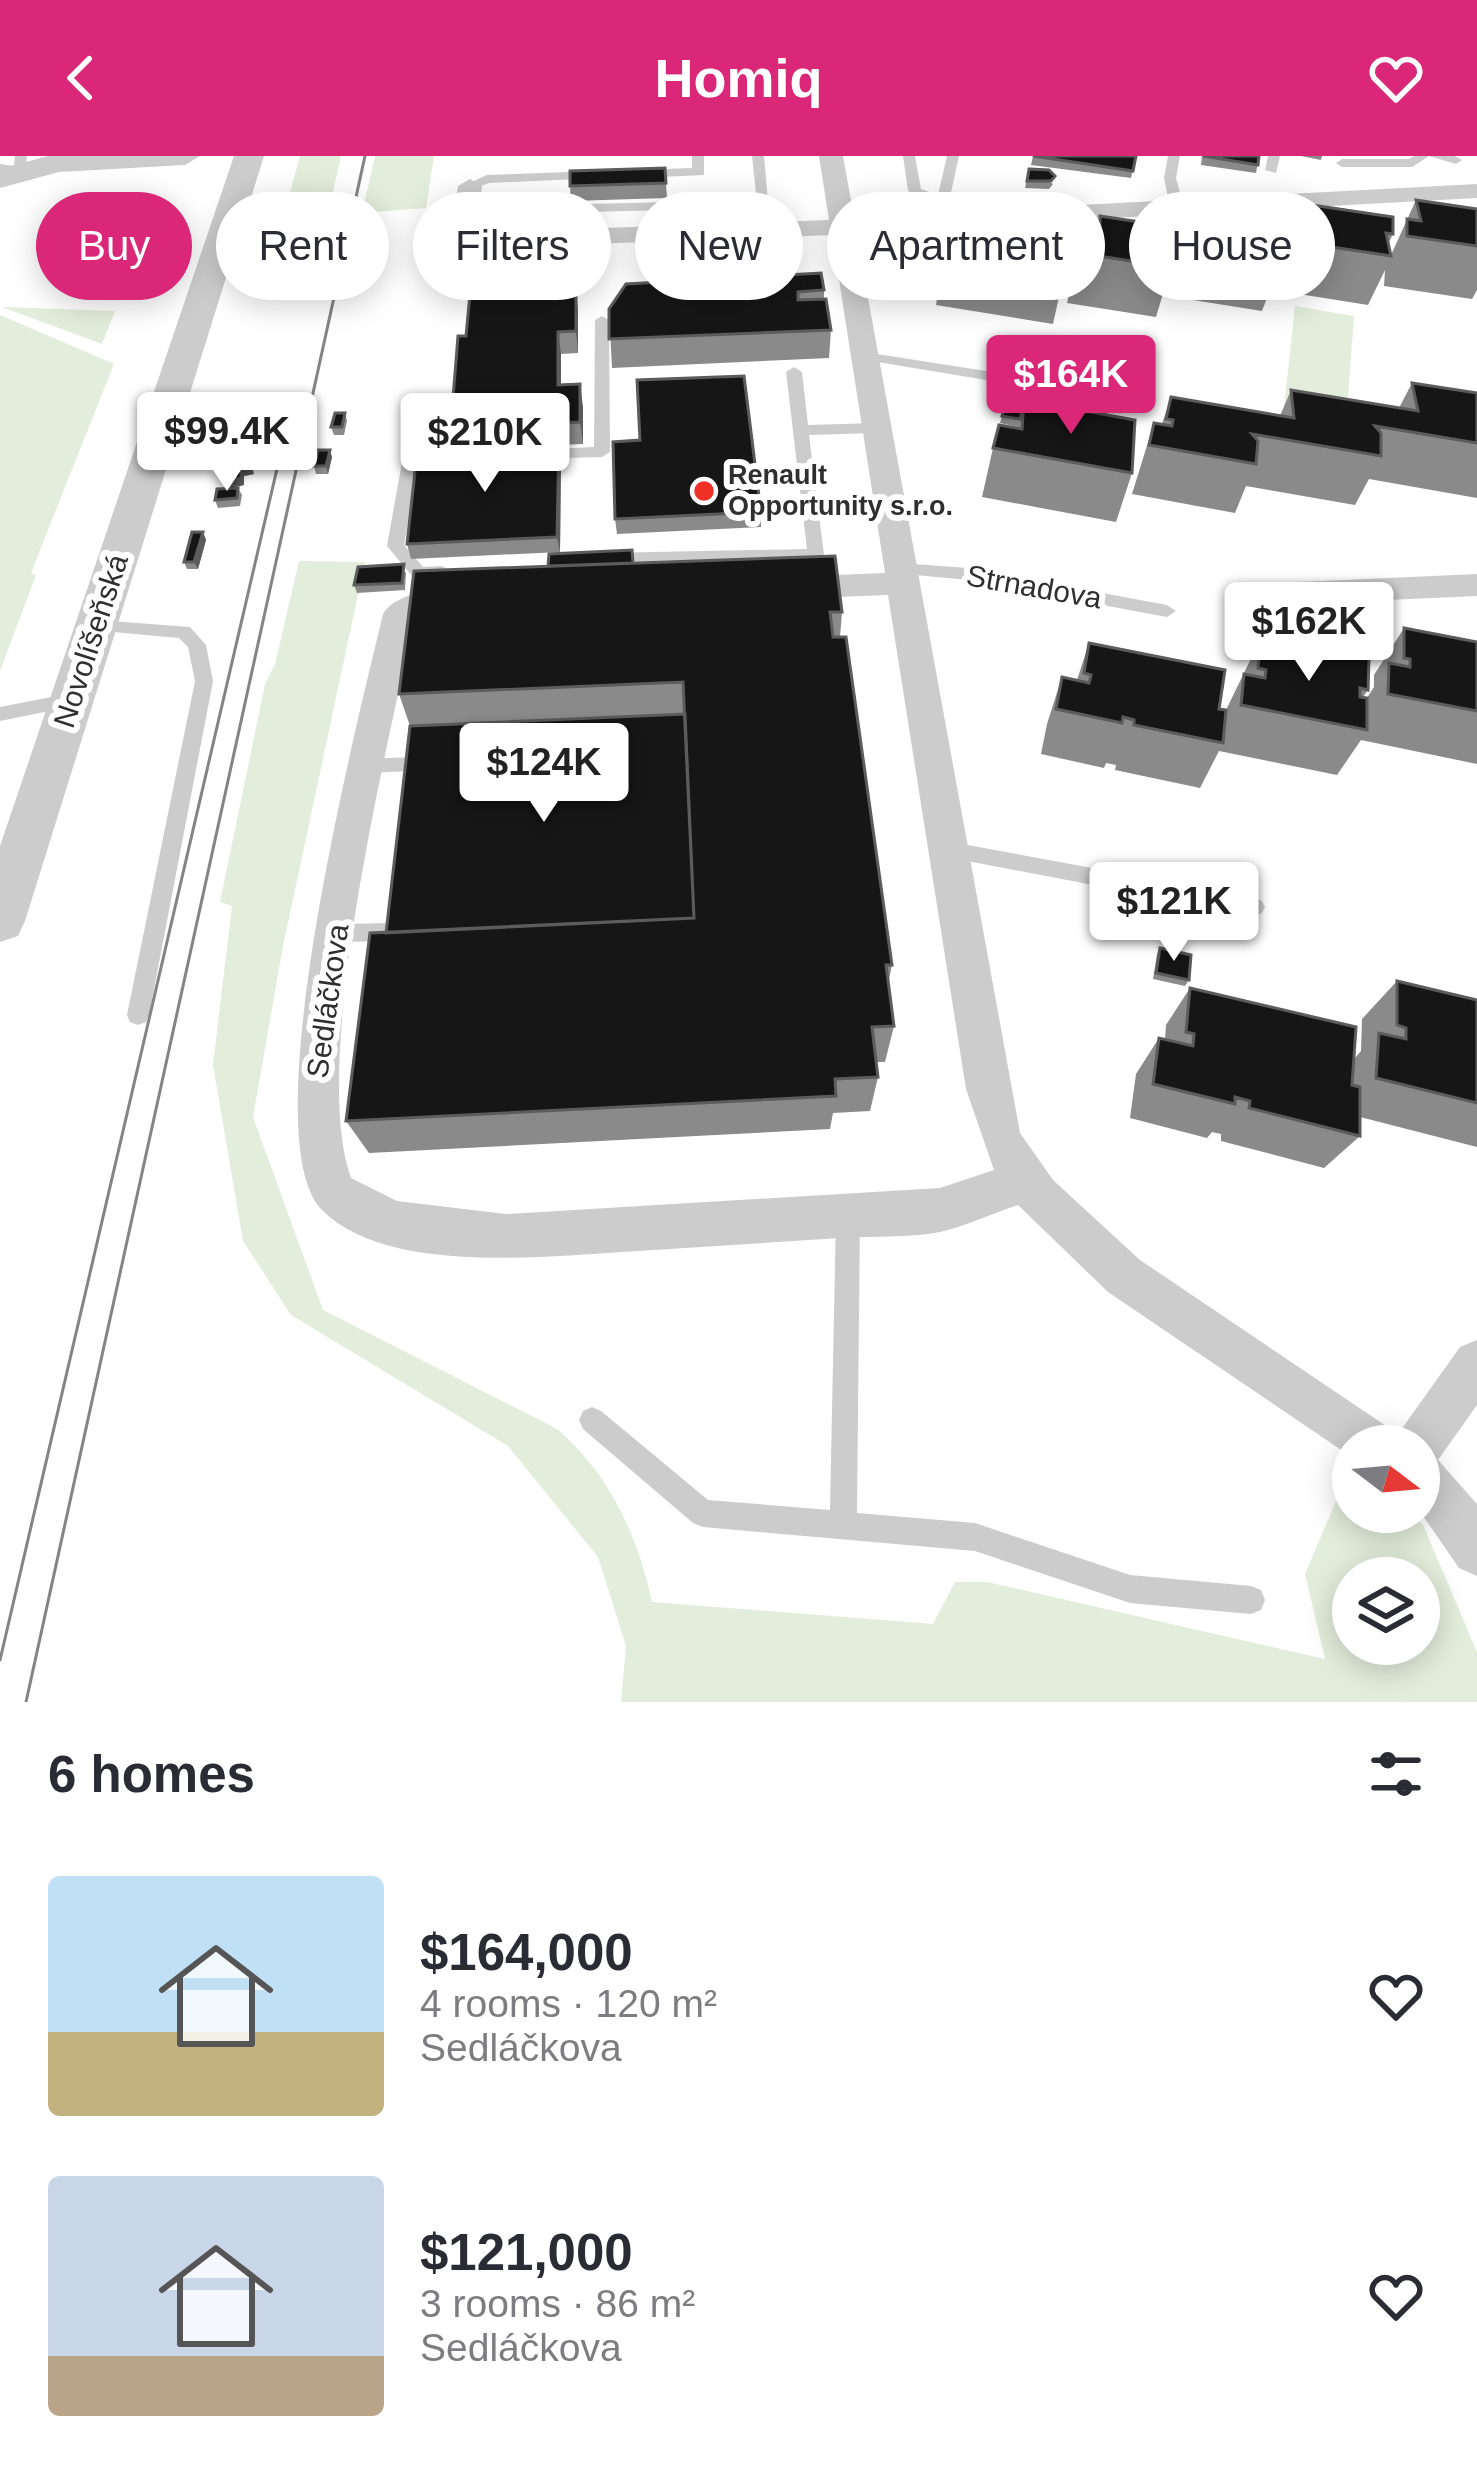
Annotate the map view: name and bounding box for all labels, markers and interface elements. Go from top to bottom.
icon: back [48,45,114,111]
icon: heart [1363,45,1429,111]
text: Homiq [655,48,823,108]
chip: Buy [36,192,192,300]
chip: Rent [216,192,389,300]
chip: Filters [413,192,611,300]
chip: New [635,192,803,300]
chip: Apartment [827,192,1105,300]
chip: House [1129,192,1335,300]
pin: $164K [987,335,1155,437]
text: $164K [1014,352,1128,395]
pin: $99.4K [129,392,325,494]
pin: $210K [401,393,569,495]
text: $99.4K [164,409,290,452]
text: $210K [428,410,542,453]
place label: Renault Opportunity s.r.o. [728,460,953,521]
marker: Renault Opportunity s.r.o. [691,478,717,504]
street label: Novolíšeňská [47,550,134,732]
street label: Strnadova [964,558,1105,615]
pin: $162K [1225,582,1393,684]
text: $162K [1252,599,1366,642]
pin: $124K [460,723,628,825]
text: $124K [487,740,601,783]
pin: $121K [1090,862,1258,964]
text: $121K [1117,879,1231,922]
street label: Sedláčkova [300,922,355,1080]
north arrow [1332,1425,1440,1533]
map controls [1332,1425,1440,1665]
button: layers [1332,1557,1440,1665]
icon: filters [1363,1741,1429,1807]
text: 6 homes [48,1746,255,1803]
icon: home [144,1924,288,2068]
text: $164,000 [420,1924,633,1981]
icon: heart [1363,1963,1429,2029]
text: 4 rooms · 120 m² [420,1982,717,2025]
text: Sedláčkova [420,2026,622,2069]
icon: home [144,2224,288,2368]
text: $121,000 [420,2224,633,2281]
icon: heart [1363,2263,1429,2329]
text: 3 rooms · 86 m² [420,2282,695,2325]
text: Sedláčkova [420,2326,622,2369]

